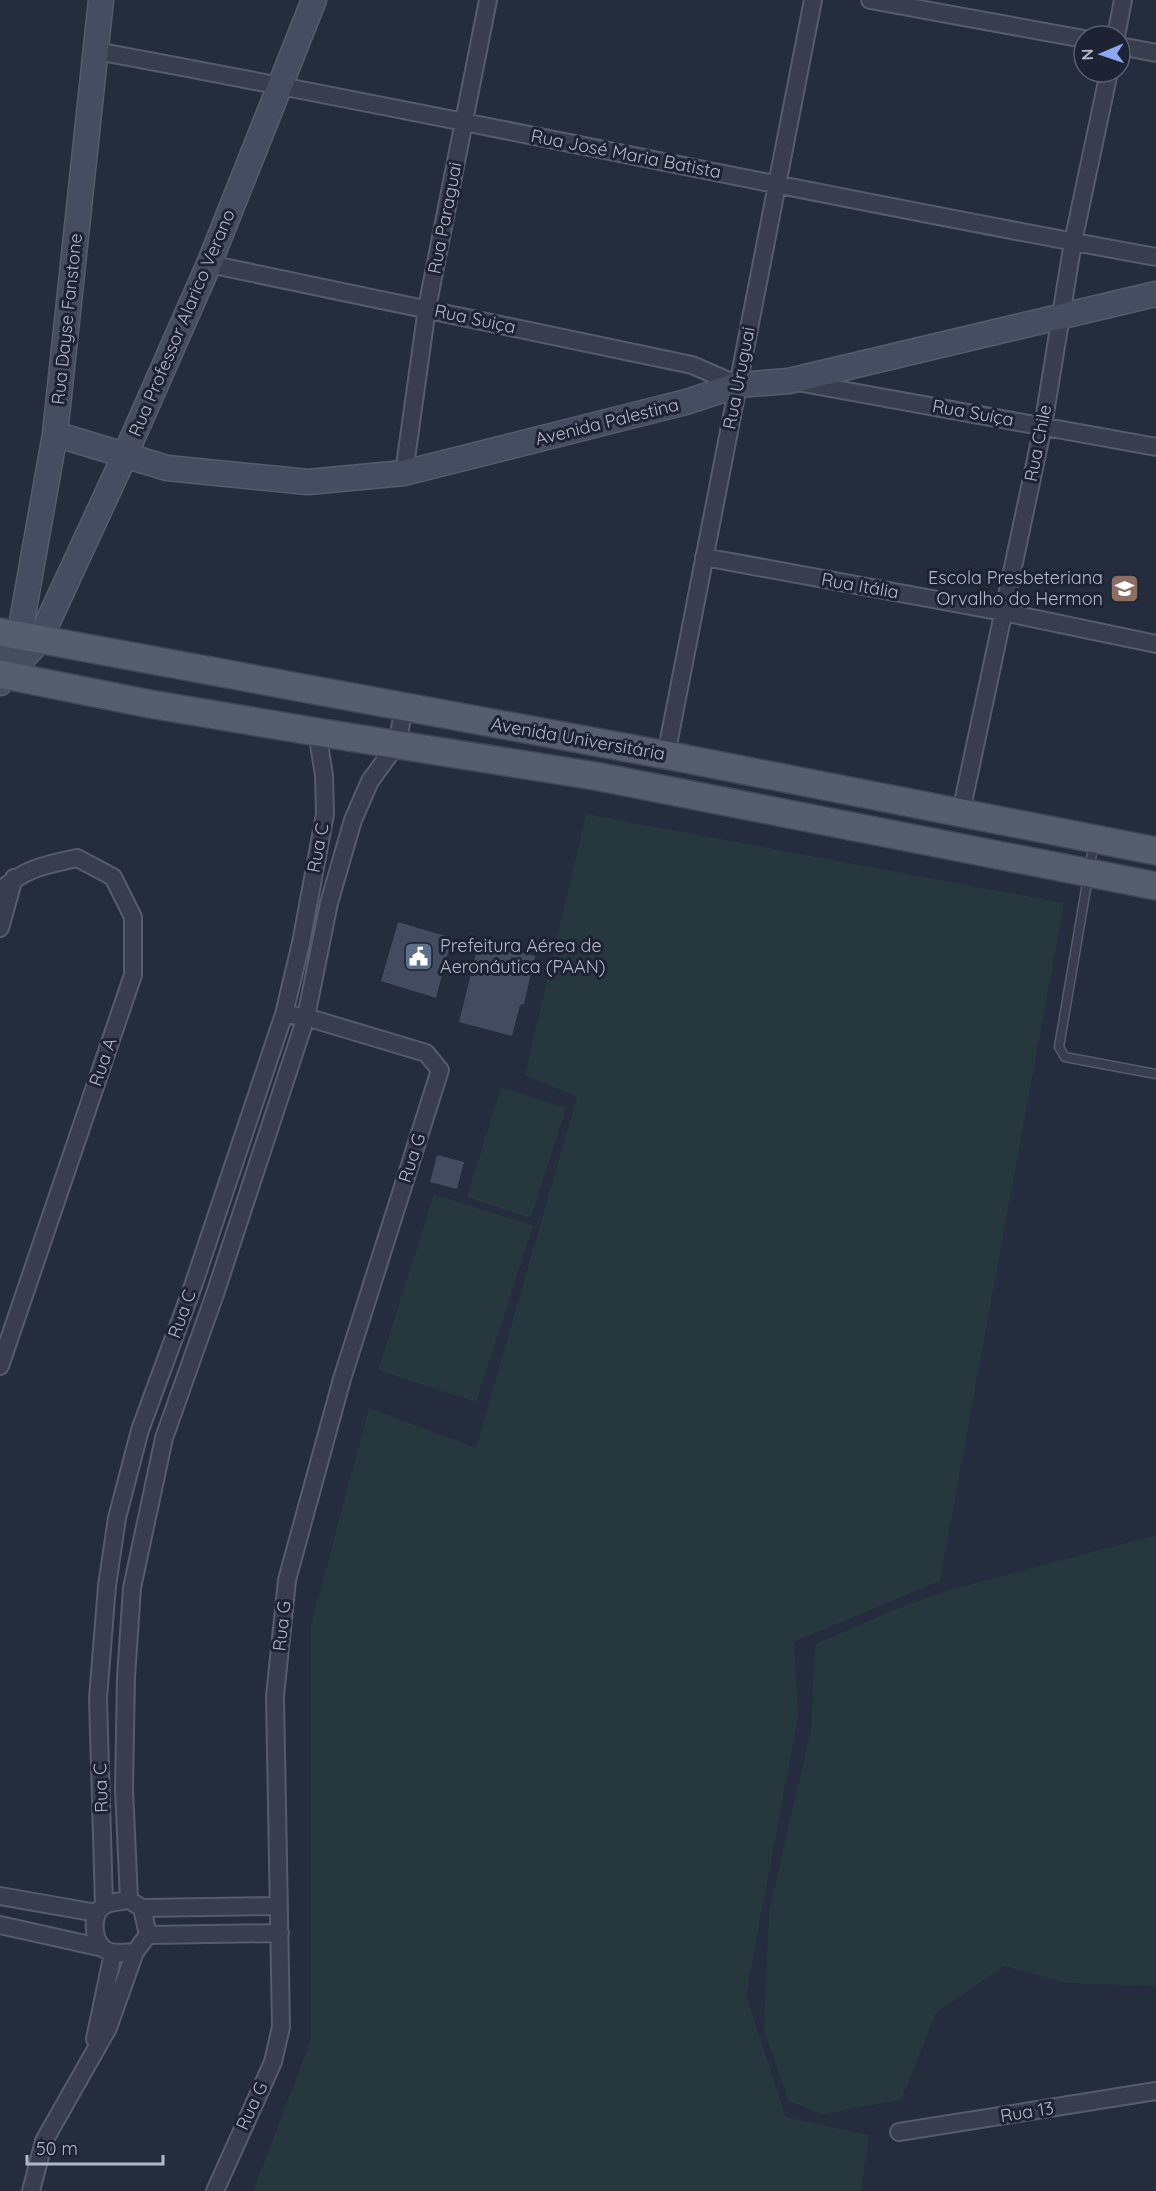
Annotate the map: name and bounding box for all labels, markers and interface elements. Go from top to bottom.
north arrow [1072,24,1132,84]
text: N [1077,48,1097,61]
street label: Rua José Maria Batista [529,124,723,183]
street label: Rua Paraguai [422,160,467,276]
street label: Rua Professor Alarico Verano [123,206,240,440]
street label: Rua Dayse Fanstone [46,232,87,406]
street label: Rua Suiça [432,299,518,338]
street label: Rua Uruguai [717,325,760,431]
street label: Avenida Palestina [533,393,681,450]
street label: Rua Suíça [931,394,1016,431]
street label: Rua Chile [1019,402,1056,483]
place label: Escola Presbeteriana Orvalho do Hermon [928,566,1103,610]
street label: Rua Itália [820,567,901,604]
school or university icon: Escola Presbeteriana Orvalho do Hermon [1108,572,1140,604]
street label: Avenida Universitária [489,712,667,765]
street label: Rua C [301,821,334,874]
place label: Prefeitura Aérea de Aeronáutica (PAAN) [440,934,606,978]
public building icon: Prefeitura Aérea de Aeronáutica (PAAN) [403,940,435,972]
street label: Rua A [84,1034,122,1089]
street label: Rua G [393,1130,430,1185]
street label: Rua C [162,1286,201,1341]
street label: Rua G [267,1600,296,1652]
street label: Rua C [88,1763,113,1813]
street label: Rua G [230,2078,273,2134]
street label: Rua 13 [998,2096,1055,2127]
scale bar [27,2128,164,2166]
text: 50 m [36,2137,78,2160]

